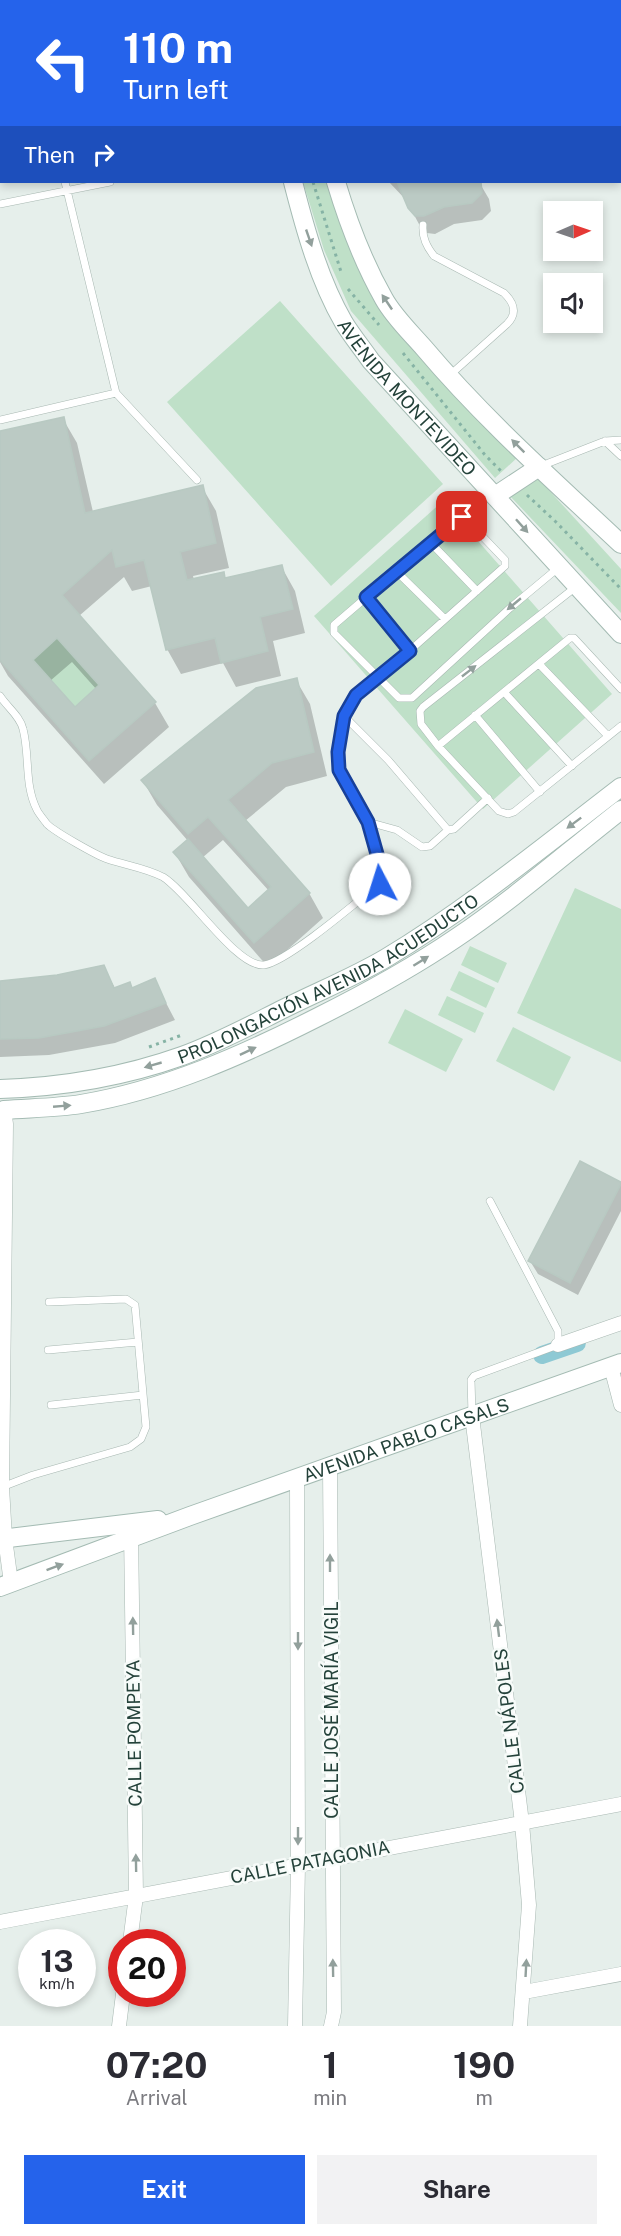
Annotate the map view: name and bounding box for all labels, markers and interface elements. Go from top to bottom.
text: 110 m [123,23,233,72]
icon: left [24,24,102,102]
text: Turn left [123,73,229,105]
icon: right [87,138,120,171]
text: Then [24,142,75,168]
north arrow [543,201,603,261]
map controls [543,201,603,333]
one-way arrow [305,229,314,247]
button: sound [543,273,603,333]
one-way arrow [381,294,392,310]
street label: AVENIDA MONTEVIDEO [334,315,481,480]
one-way arrow [511,439,525,453]
pin [436,491,487,542]
icon: arrive [445,500,478,533]
one-way arrow [515,519,529,534]
one-way arrow [507,597,522,610]
one-way arrow [461,664,477,677]
one-way arrow [567,816,582,828]
position arrow [348,852,412,916]
street label: PROLONGACIÓN AVENIDA ACUEDUCTO [174,889,482,1067]
one-way arrow [413,955,429,967]
one-way arrow [240,1046,257,1055]
one-way arrow [144,1060,162,1070]
one-way arrow [53,1101,72,1111]
street label: AVENIDA PABLO CASALS [300,1393,512,1486]
one-way arrow [325,1553,335,1572]
one-way arrow [46,1561,64,1571]
street label: CALLE JOSÉ MARÍA VIGIL [320,1601,342,1819]
one-way arrow [128,1617,138,1636]
one-way arrow [493,1618,503,1637]
one-way arrow [293,1632,303,1651]
street label: CALLE NÁPOLES [489,1647,528,1795]
street label: CALLE POMPEYA [122,1659,146,1807]
one-way arrow [293,1827,303,1846]
street label: CALLE PATAGONIA [229,1836,392,1888]
one-way arrow [131,1854,140,1873]
speed limit sign: 20 [108,1929,186,2007]
text: 13 [41,1943,73,1979]
one-way arrow [328,1958,338,1977]
one-way arrow [521,1958,530,1977]
text: km/h [39,1975,75,1992]
text: 07:20 [106,2044,207,2086]
text: 1 [322,2044,338,2086]
text: 190 [453,2044,515,2086]
text: Arrival [126,2086,188,2110]
text: min [313,2086,347,2110]
text: m [475,2086,493,2110]
button: Exit [24,2155,305,2224]
button: Share [317,2155,597,2224]

